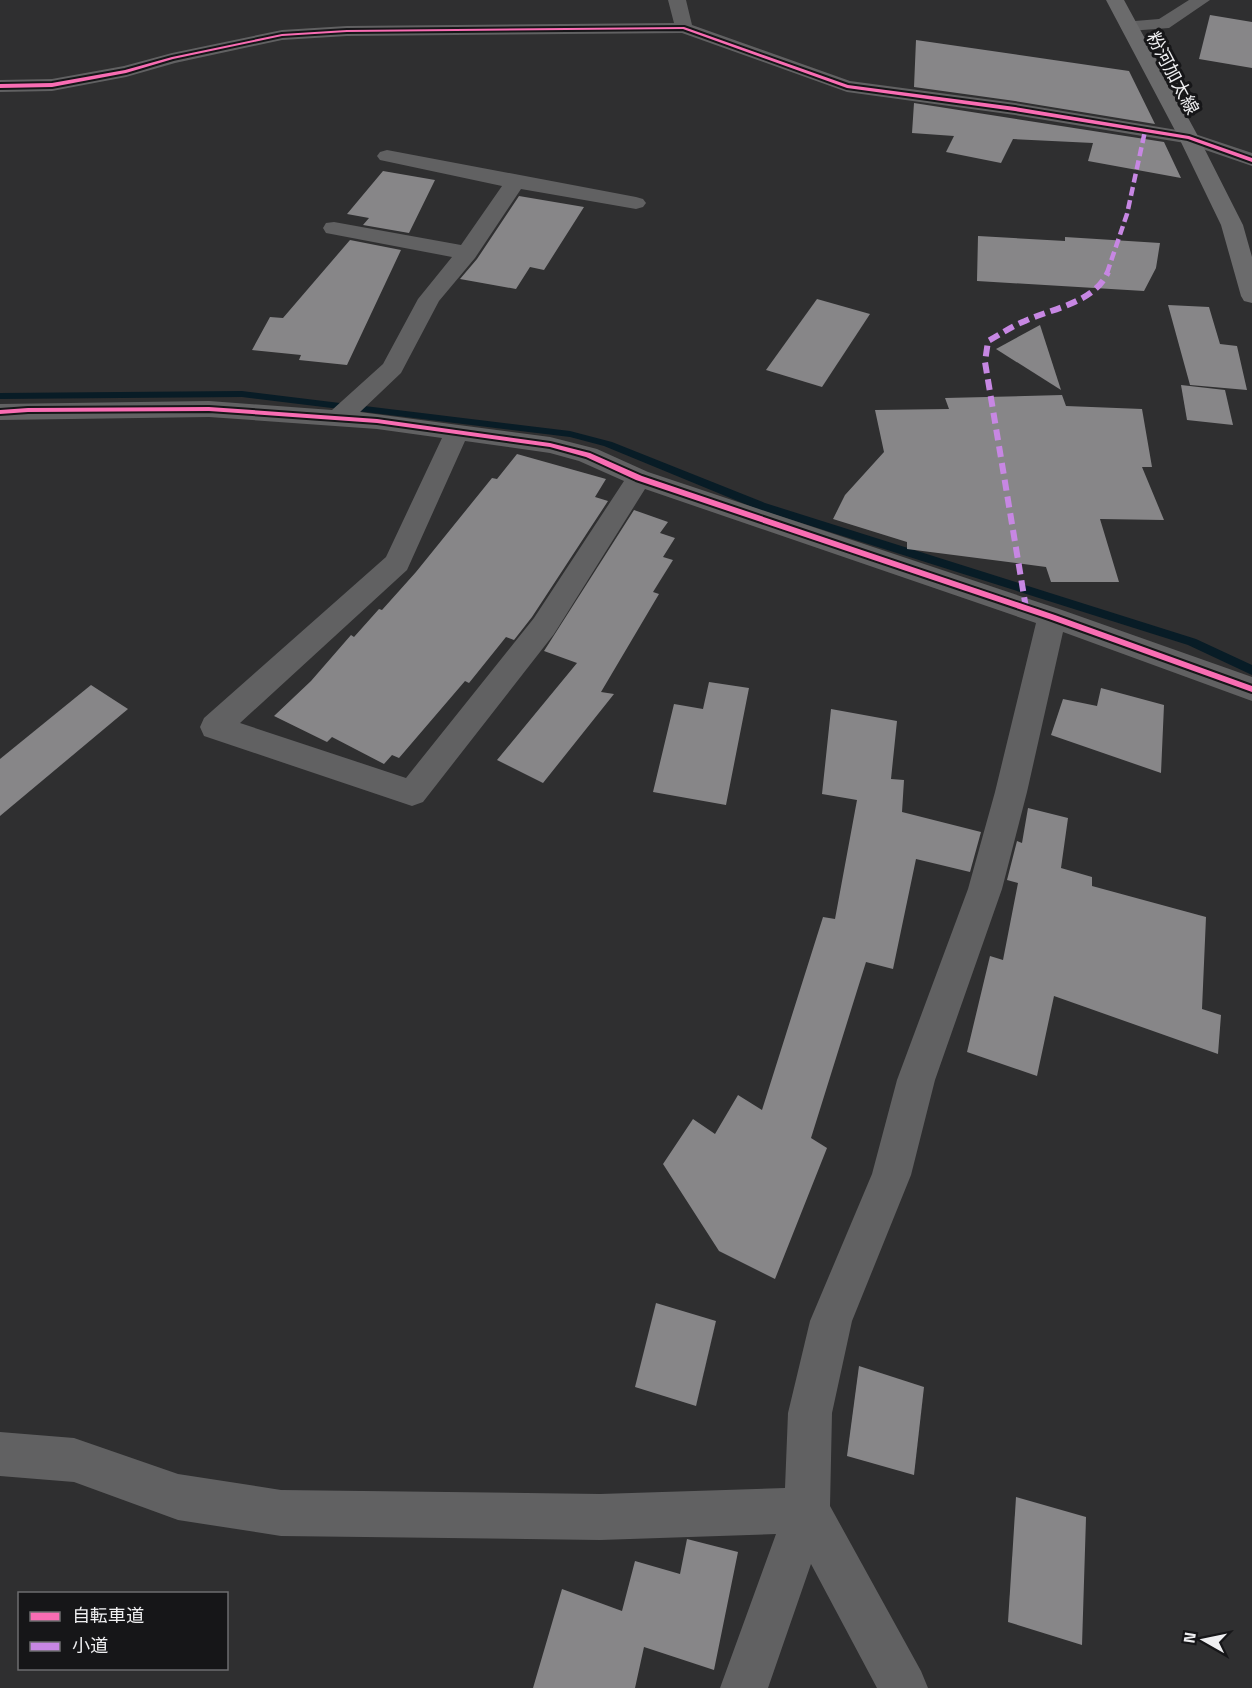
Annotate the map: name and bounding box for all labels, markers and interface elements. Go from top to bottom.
street label: 粉河加太線 [1140,27,1206,119]
legend [18,1592,228,1670]
text: 自転車道 [72,1602,144,1629]
north arrow [1174,1610,1234,1670]
text: N [1176,1630,1202,1645]
text: 小道 [72,1632,108,1659]

